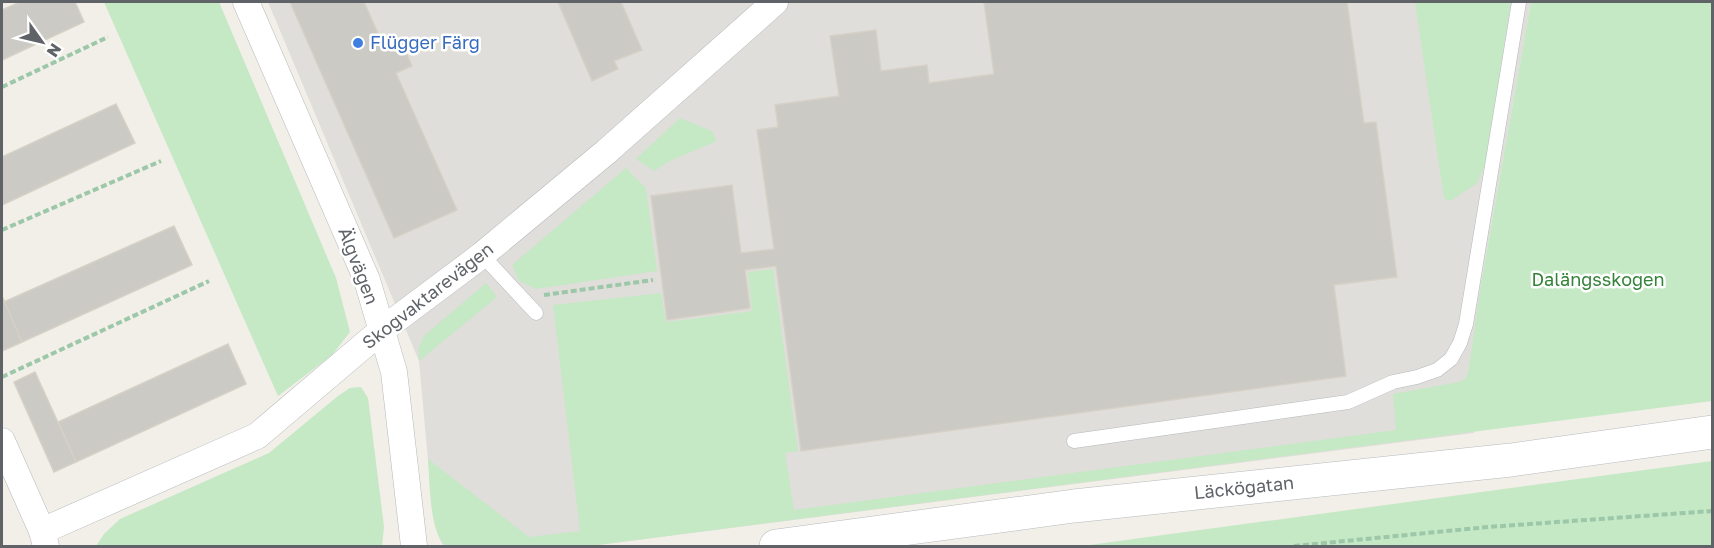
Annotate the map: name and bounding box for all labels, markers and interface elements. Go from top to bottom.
north arrow [12,12,72,72]
place label: Flügger Färg [370,31,480,53]
marker: Flügger Färg [351,36,365,50]
text: N [43,40,66,61]
street label: Älgvägen [334,224,384,307]
street label: Skogvaktarevägen [357,237,497,353]
park label: Dalängsskogen [1531,268,1665,290]
street label: Läckögatan [1193,471,1295,503]

